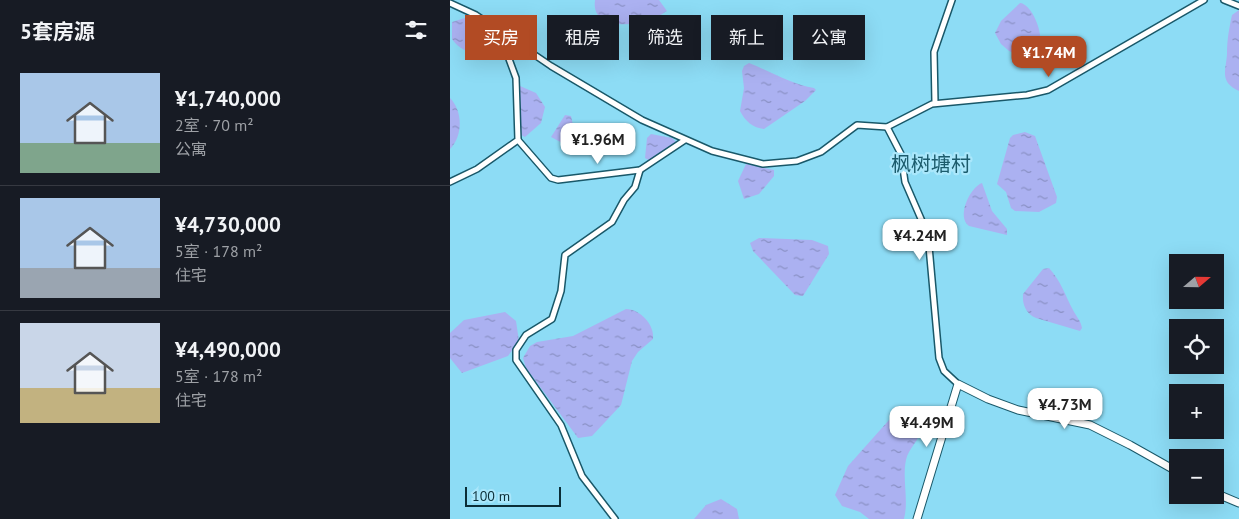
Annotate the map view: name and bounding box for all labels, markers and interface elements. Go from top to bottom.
chip: 买房 [465,15,537,60]
chip: 租房 [547,15,619,60]
chip: 筛选 [629,15,701,60]
chip: 新上 [711,15,783,60]
chip: 公寓 [793,15,865,60]
icon: filters [402,16,430,44]
text: 5套房源 [20,18,95,45]
pin: ¥1.74M [1008,36,1090,78]
text: ¥1.74M [1022,42,1076,62]
text: ¥1,740,000 [175,85,281,112]
icon: home [60,93,120,153]
text: 2室 · 70 m² [175,115,254,135]
pin: ¥1.96M [557,122,639,165]
text: ¥1.96M [571,129,625,149]
text: 公寓 [175,139,207,159]
district label: 枫树塘村 [891,151,971,177]
text: ¥4,730,000 [175,211,281,238]
icon: home [60,218,120,278]
pin: ¥4.24M [879,218,961,261]
text: ¥4.24M [893,225,947,245]
text: 5室 · 178 m² [175,241,262,261]
north arrow [1169,254,1224,309]
map controls [1169,254,1224,504]
text: 住宅 [175,265,207,285]
button: locate [1169,319,1224,374]
text: ¥4,490,000 [175,336,281,363]
icon: home [60,343,120,403]
text: 5室 · 178 m² [175,366,262,386]
button: + [1169,384,1224,439]
pin: ¥4.73M [1024,388,1106,430]
text: 住宅 [175,390,207,410]
text: ¥4.73M [1038,394,1092,414]
pin: ¥4.49M [886,406,968,448]
text: ¥4.49M [900,412,954,432]
button: − [1169,449,1224,504]
scale bar [465,484,561,507]
text: 100 m [472,487,510,505]

